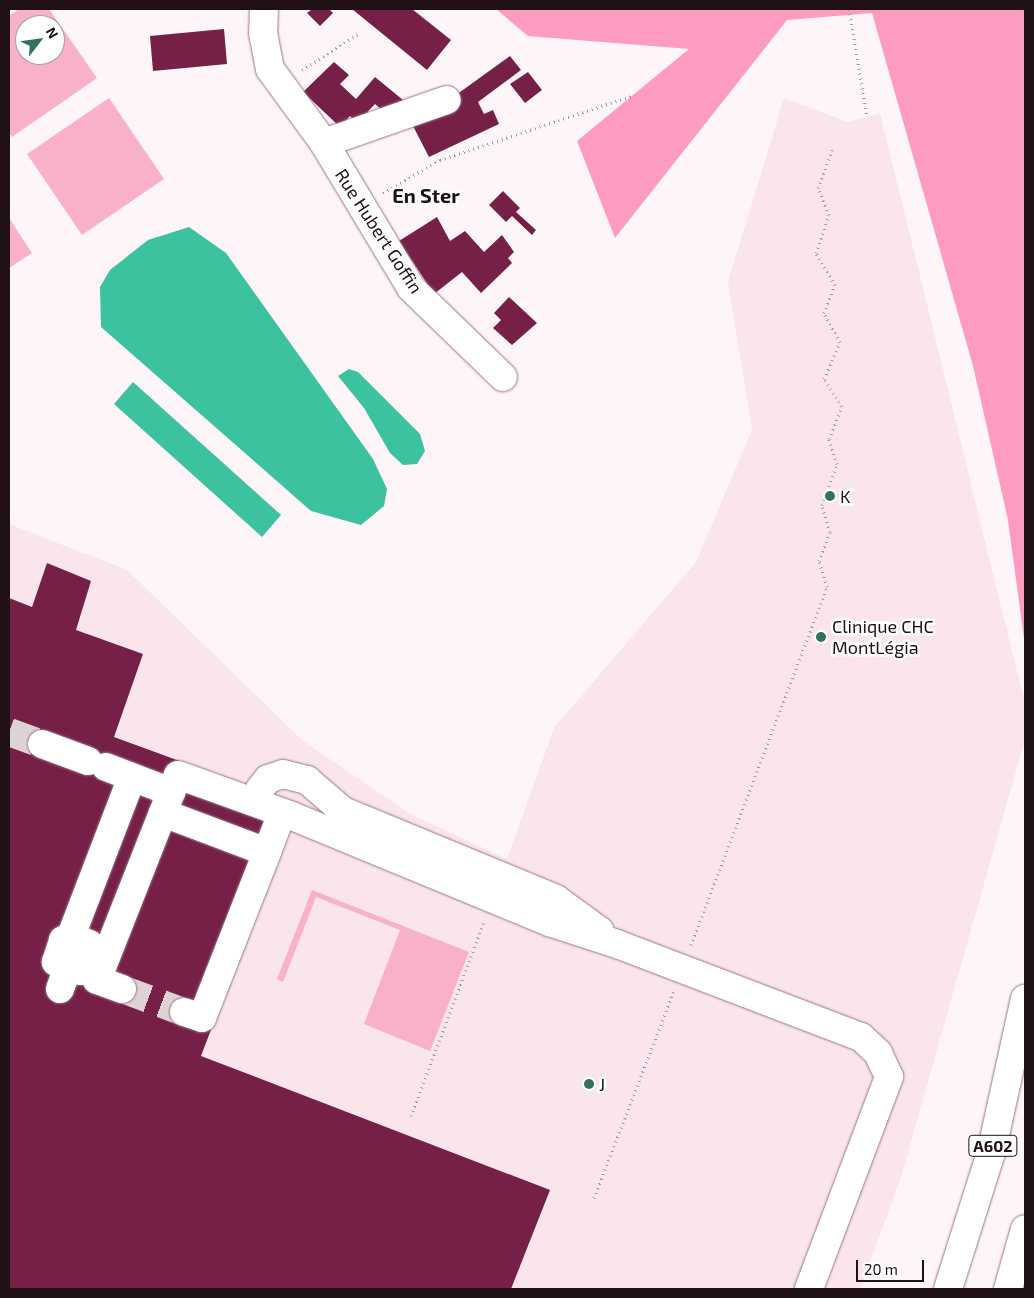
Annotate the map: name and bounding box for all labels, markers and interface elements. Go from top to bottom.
north arrow [15,15,65,65]
text: N [43,24,62,41]
street label: Rue Hubert Goffin [331,165,427,297]
district label: En Ster [392,183,460,207]
place label: K [840,485,851,507]
marker: K [824,490,836,502]
place label: Clinique CHC MontLégia [832,616,934,659]
marker: Clinique CHC MontLégia [814,630,828,644]
place label: J [599,1073,605,1095]
marker: J [583,1078,595,1090]
road number: A602 [968,1132,1018,1160]
scale bar [859,1250,926,1282]
text: 20 m [864,1260,898,1278]

